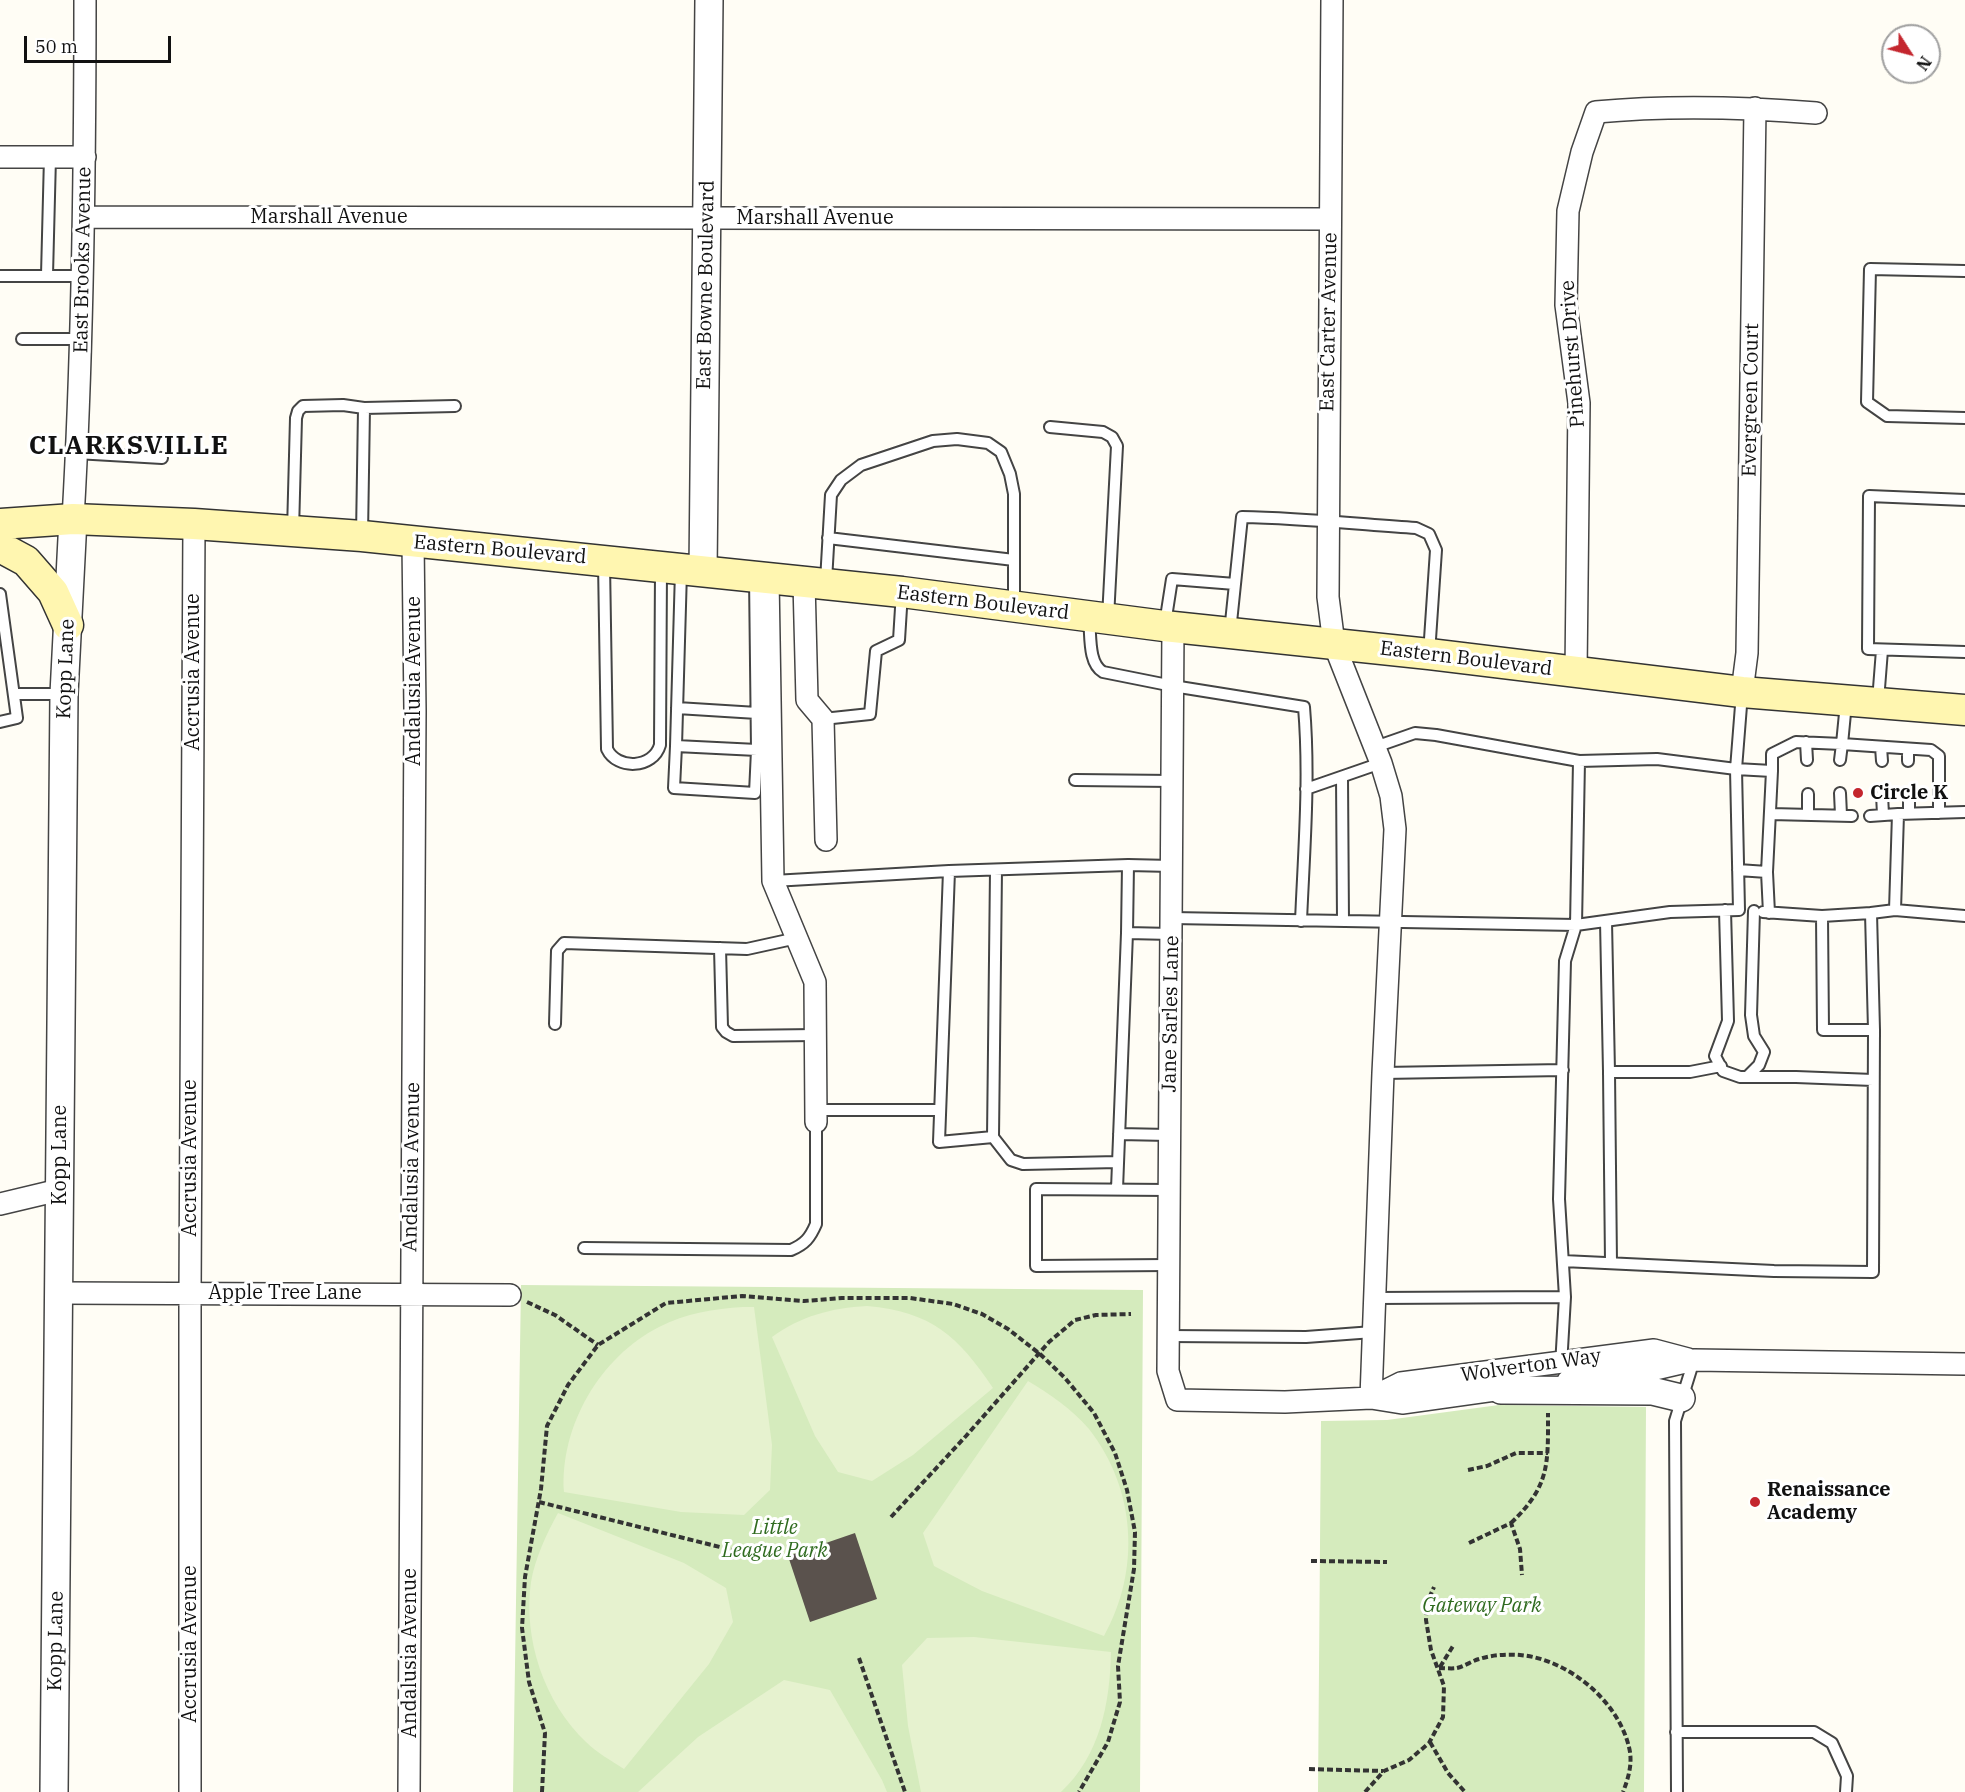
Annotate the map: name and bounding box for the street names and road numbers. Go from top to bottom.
street label: East Brooks Avenue [69,167,97,353]
street label: East Bowne Boulevard [692,180,720,390]
street label: Marshall Avenue [250,205,408,229]
street label: Marshall Avenue [736,206,894,230]
street label: East Carter Avenue [1315,232,1343,412]
street label: Pinehurst Drive [1556,279,1590,429]
street label: Evergreen Court [1738,323,1764,477]
street label: Eastern Boulevard [413,530,587,570]
street label: Eastern Boulevard [895,581,1071,625]
street label: Accrusia Avenue [181,593,205,751]
street label: Andalusia Avenue [402,596,426,766]
street label: Kopp Lane [52,618,80,720]
street label: Eastern Boulevard [1378,637,1554,681]
street label: Jane Sarles Lane [1158,935,1184,1093]
street label: Accrusia Avenue [178,1079,202,1237]
street label: Andalusia Avenue [399,1082,425,1252]
street label: Kopp Lane [48,1105,72,1205]
street label: Apple Tree Lane [208,1281,362,1305]
street label: Wolverton Way [1459,1344,1603,1388]
street label: Accrusia Avenue [178,1565,202,1723]
street label: Andalusia Avenue [398,1568,422,1738]
street label: Kopp Lane [43,1591,69,1691]

